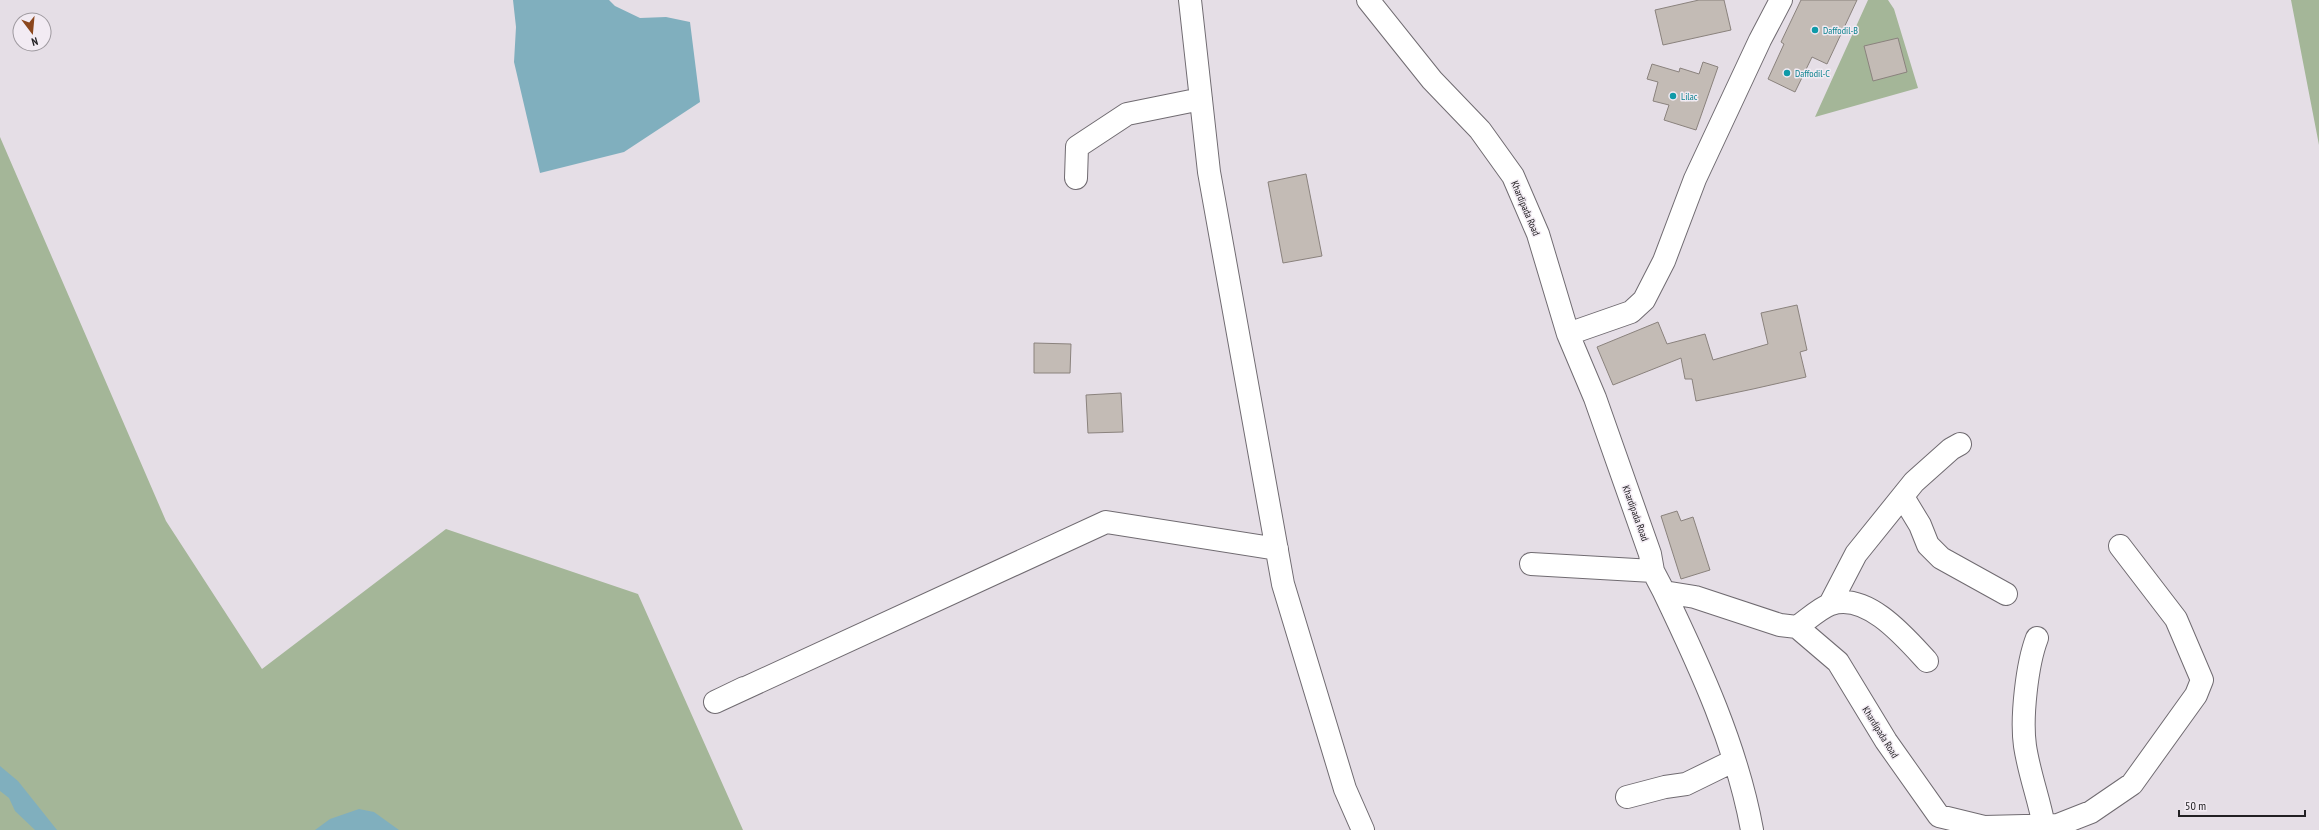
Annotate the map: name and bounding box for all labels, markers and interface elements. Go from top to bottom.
north arrow [12,12,52,52]
place label: Daffodil-B [1823,24,1858,37]
marker: Daffodil-B [1810,25,1820,35]
text: N [30,34,40,49]
place label: Daffodil-C [1795,67,1830,80]
marker: Daffodil-C [1782,68,1792,78]
place label: Lilac [1681,90,1698,103]
marker: Lilac [1668,91,1678,101]
street label: Khardipada Road [1508,179,1543,238]
street label: Khardipada Road [1619,483,1652,543]
street label: Khardipada Road [1860,704,1902,760]
scale bar [2179,792,2305,818]
text: 50 m [2185,798,2206,813]

